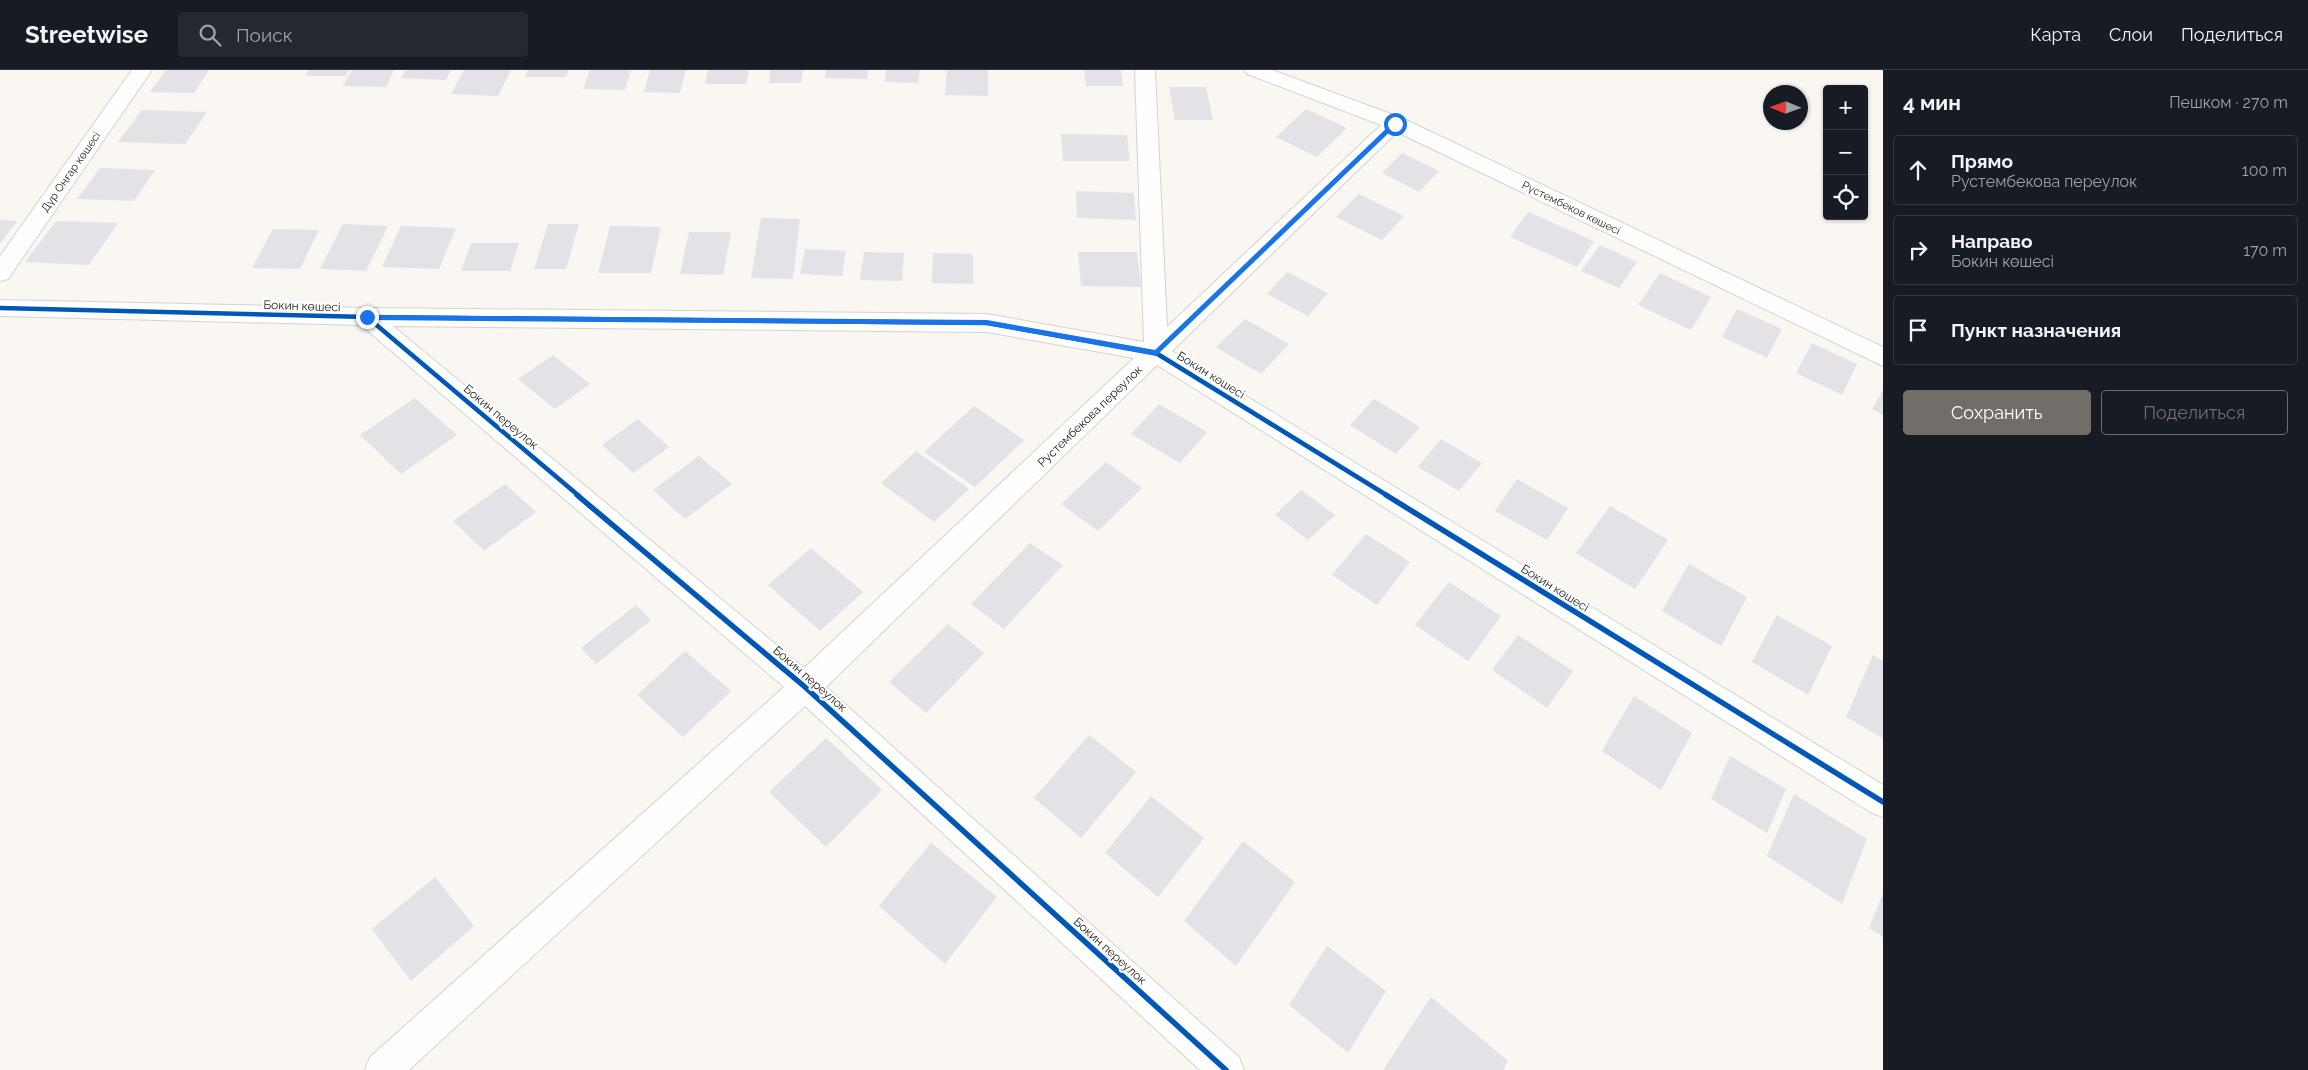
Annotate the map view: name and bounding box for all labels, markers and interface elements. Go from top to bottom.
search box [178,12,528,57]
text: Streetwise [25,20,148,49]
icon: search [196,21,224,49]
text: Поиск [236,24,293,46]
text: Карта [2030,24,2081,45]
text: Слои [2109,24,2153,45]
text: Поделиться [2181,24,2283,45]
north arrow [1763,85,1808,130]
map controls [1823,85,1868,220]
button: + [1823,85,1868,130]
text: 4 мин [1903,90,1961,115]
text: Пешком · 270 m [2169,93,2288,112]
route start [1384,113,1407,136]
street label: Дүр Оңғар көшесі [39,130,103,214]
button: − [1823,130,1868,175]
text: Прямо [1951,150,2013,172]
icon: ahead [1904,156,1932,184]
text: 100 m [2242,161,2287,180]
text: Рустембекова переулок [1951,172,2137,191]
button: locate [1823,175,1868,220]
street label: Рүстембеков көшесі [1520,179,1622,237]
text: Направо [1951,230,2032,252]
icon: right [1904,236,1932,264]
text: 170 m [2243,241,2287,260]
text: Бокин көшесі [1951,252,2054,271]
street label: Бокин көшесі [263,298,341,314]
route end [356,306,379,329]
icon: arrive [1904,316,1932,344]
text: Пункт назначения [1951,319,2121,341]
street label: Бокин көшесі [1175,349,1247,401]
street label: Рустембекова переулок [1035,362,1145,470]
street label: Бокин переулок [461,382,541,452]
button: Сохранить [1903,390,2091,435]
button: Поделиться [2101,390,2288,435]
street label: Бокин көшесі [1519,562,1591,614]
street label: Бокин переулок [770,643,850,715]
street label: Бокин переулок [1071,915,1149,987]

